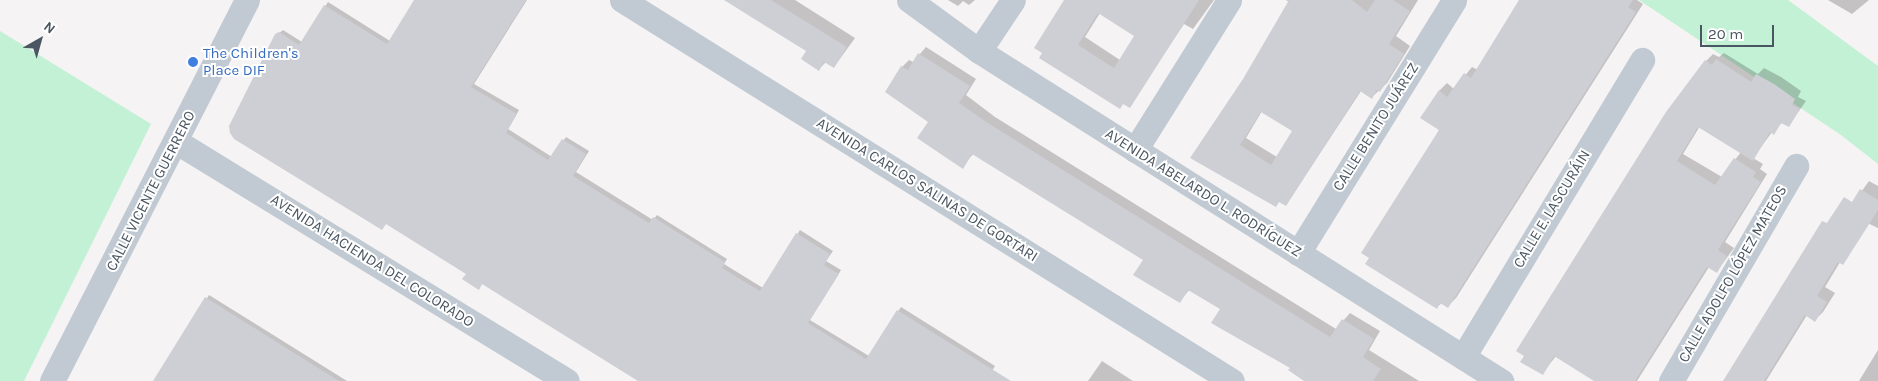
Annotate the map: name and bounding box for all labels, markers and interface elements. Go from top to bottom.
north arrow [15,15,65,65]
scale bar [1703,15,1777,47]
text: N [40,18,59,38]
text: 20 m [1708,25,1743,43]
place label: The Children's Place DIF [203,44,299,79]
marker: The Children's Place DIF [187,56,199,68]
street label: CALLE BENITO JUÁREZ [1329,60,1423,194]
street label: CALLE VICENTE GUERRERO [103,108,199,274]
street label: AVENIDA CARLOS SALINAS DE GORTARI [813,114,1041,266]
street label: AVENIDA ABELARDO L. RODRÍGUEZ [1102,125,1304,261]
street label: CALLE E. LASCURÁIN [1510,147,1594,271]
street label: CALLE ADOLFO LÓPEZ MATEOS [1675,182,1791,366]
street label: AVENIDA HACIENDA DEL COLORADO [267,191,477,331]

